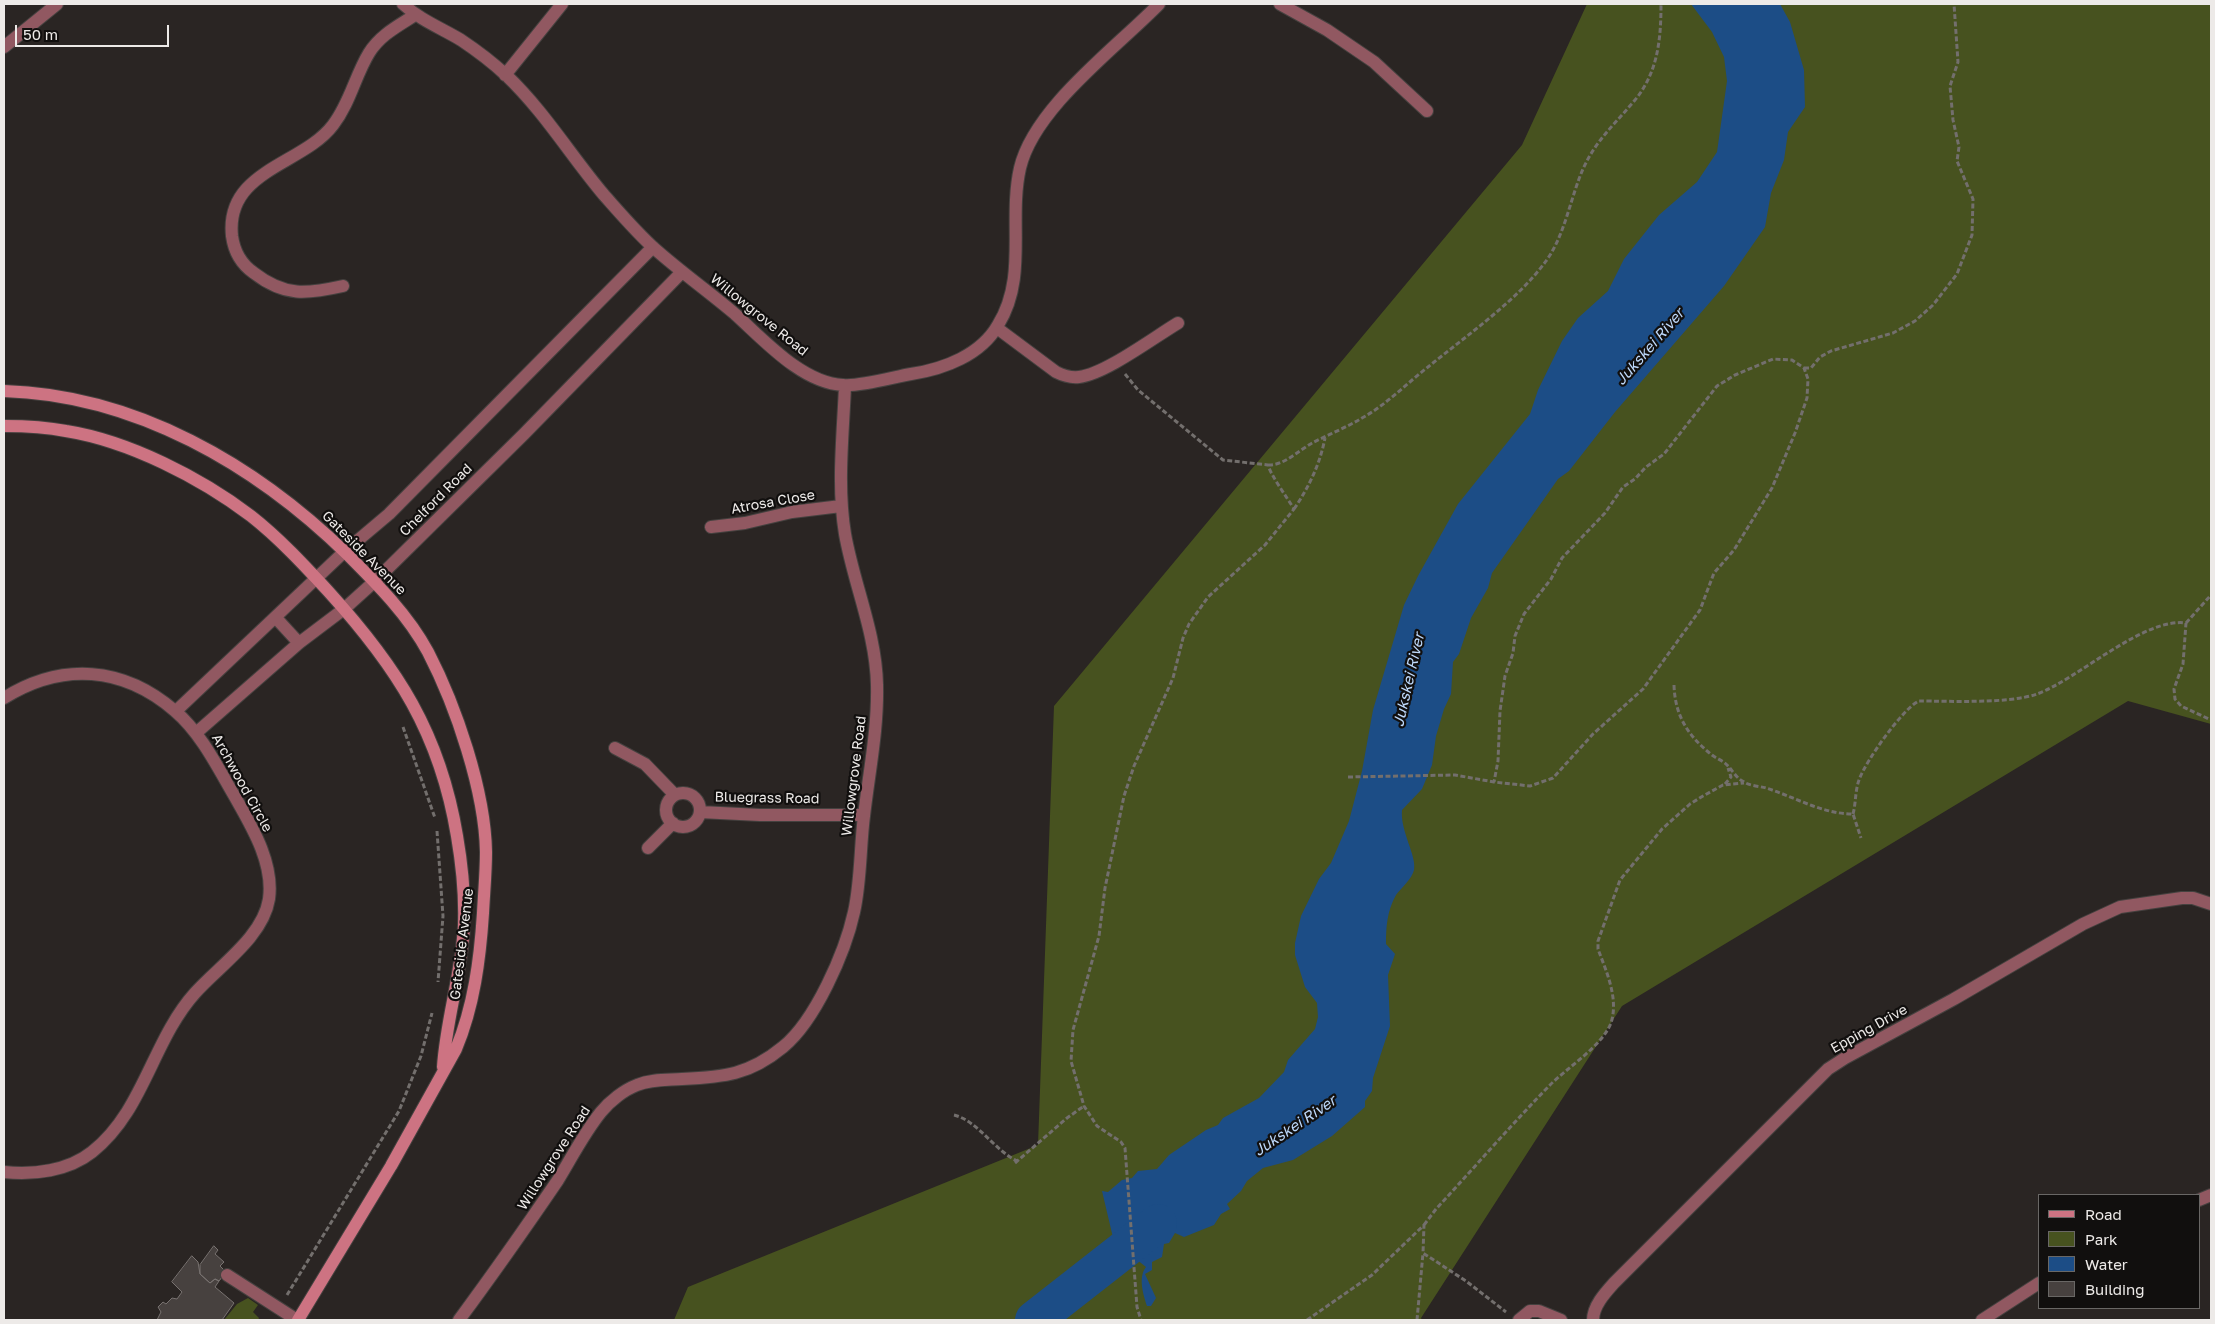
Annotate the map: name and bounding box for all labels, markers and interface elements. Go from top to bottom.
scale bar [18,15,171,47]
text: 50 m [23,25,58,43]
street label: Willowgrove Road [707,270,811,360]
water label: Jukskei River [1612,305,1688,389]
street label: Chelford Road [396,460,476,540]
street label: Atrosa Close [730,486,816,518]
street label: Gateside Avenue [318,507,410,599]
water label: Jukskei River [1390,632,1428,728]
street label: Willowgrove Road [838,715,870,837]
street label: Archwood Circle [208,731,276,835]
street label: Bluegrass Road [714,789,820,807]
street label: Gateside Avenue [447,887,477,1001]
street label: Epping Drive [1828,1001,1910,1057]
water label: Jukskei River [1250,1092,1340,1160]
street label: Willowgrove Road [514,1103,594,1213]
legend [2038,1194,2200,1309]
text: Road [2085,1205,2122,1223]
text: Park [2085,1230,2117,1248]
text: Water [2085,1255,2128,1273]
text: Building [2085,1280,2145,1298]

